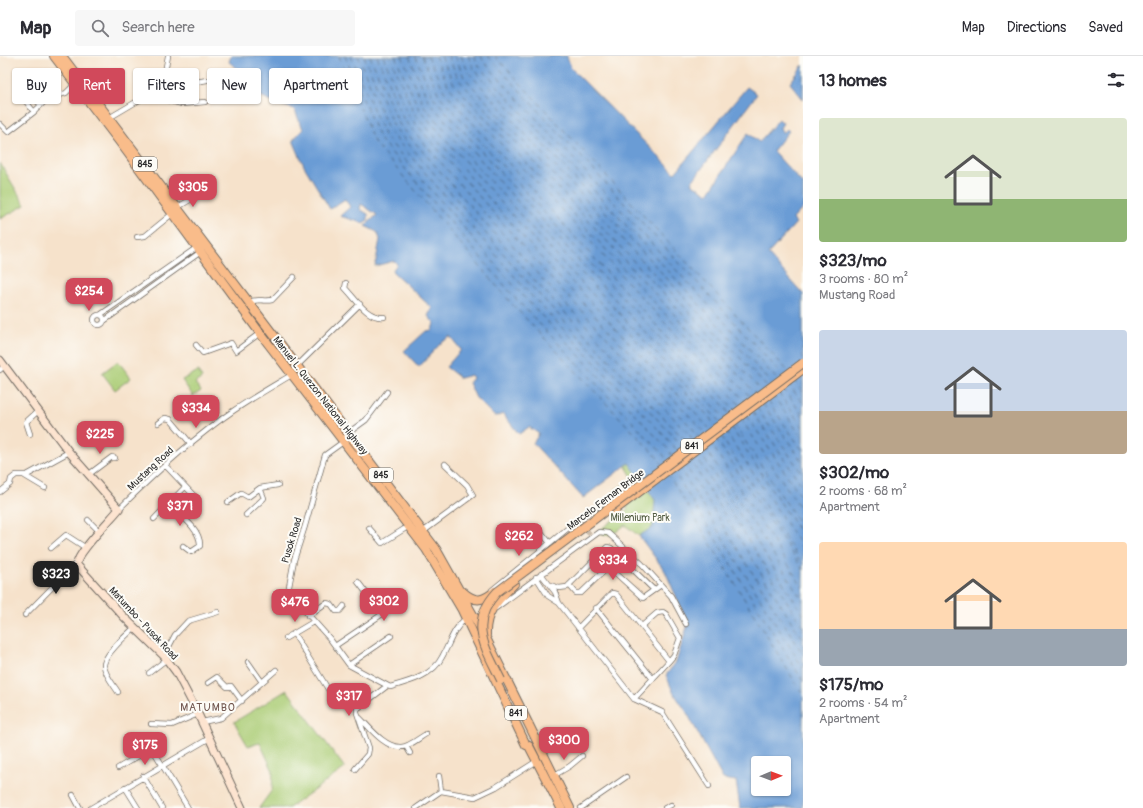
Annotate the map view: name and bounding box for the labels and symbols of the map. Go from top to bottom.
road number: 845 [133,157,157,171]
pin: $305 [169,174,217,208]
pin: $254 [65,278,113,312]
street label: Manuel L. Quezon National Highway [270,334,371,458]
pin: $334 [172,395,220,429]
pin: $225 [76,421,124,455]
road number: 841 [681,439,703,453]
street label: Mustang Road [125,444,176,493]
street label: Marcelo Fernan Bridge [565,467,646,533]
road number: 845 [369,468,393,482]
pin: $371 [156,493,204,527]
park label: Millenium Park [610,512,670,524]
street label: Pusok Road [279,516,305,565]
pin: $262 [495,523,543,557]
pin: $334 [589,547,637,581]
pin: $323 [32,561,80,595]
street label: Matumbo - Pusok Road [106,585,180,663]
pin: $302 [360,588,408,622]
pin: $476 [271,589,319,623]
pin: $317 [325,683,373,717]
district label: MATUMBO [180,701,236,714]
road number: 841 [505,706,527,720]
pin: $300 [540,727,588,761]
pin: $175 [121,732,169,766]
north arrow [751,756,791,796]

